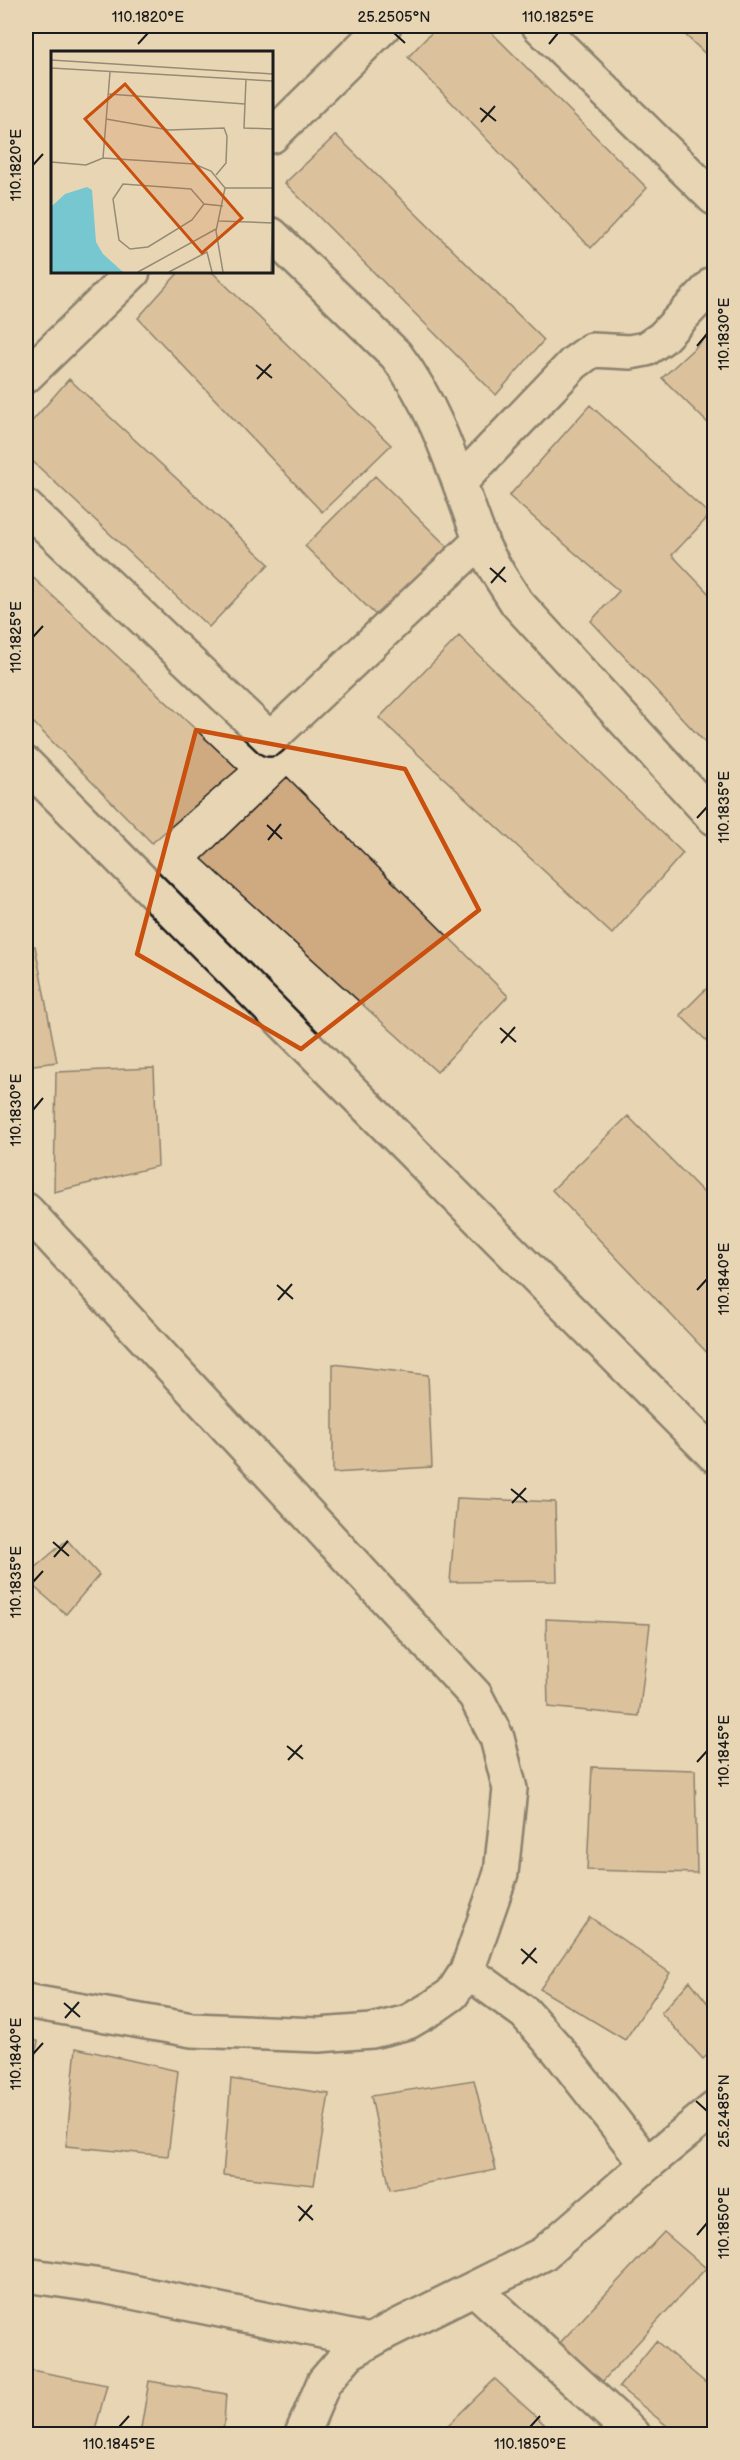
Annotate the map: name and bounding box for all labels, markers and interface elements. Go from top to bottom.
text: 110.1820°E [112,8,184,27]
text: 25.2505°N [357,8,431,27]
text: 110.1825°E [522,8,594,27]
inset map [51,51,273,273]
text: 110.1820°E [7,129,26,201]
text: 110.1830°E [715,298,734,370]
text: 110.1825°E [7,601,26,673]
text: 110.1835°E [715,771,734,843]
text: 110.1830°E [7,1074,26,1146]
text: 110.1840°E [715,1243,734,1315]
text: 110.1835°E [7,1546,26,1618]
text: 110.1845°E [715,1715,734,1787]
text: 110.1840°E [7,2018,26,2090]
text: 25.2485°N [715,2074,734,2148]
text: 110.1850°E [715,2187,734,2259]
text: 110.1845°E [83,2435,155,2454]
text: 110.1850°E [494,2435,566,2454]

